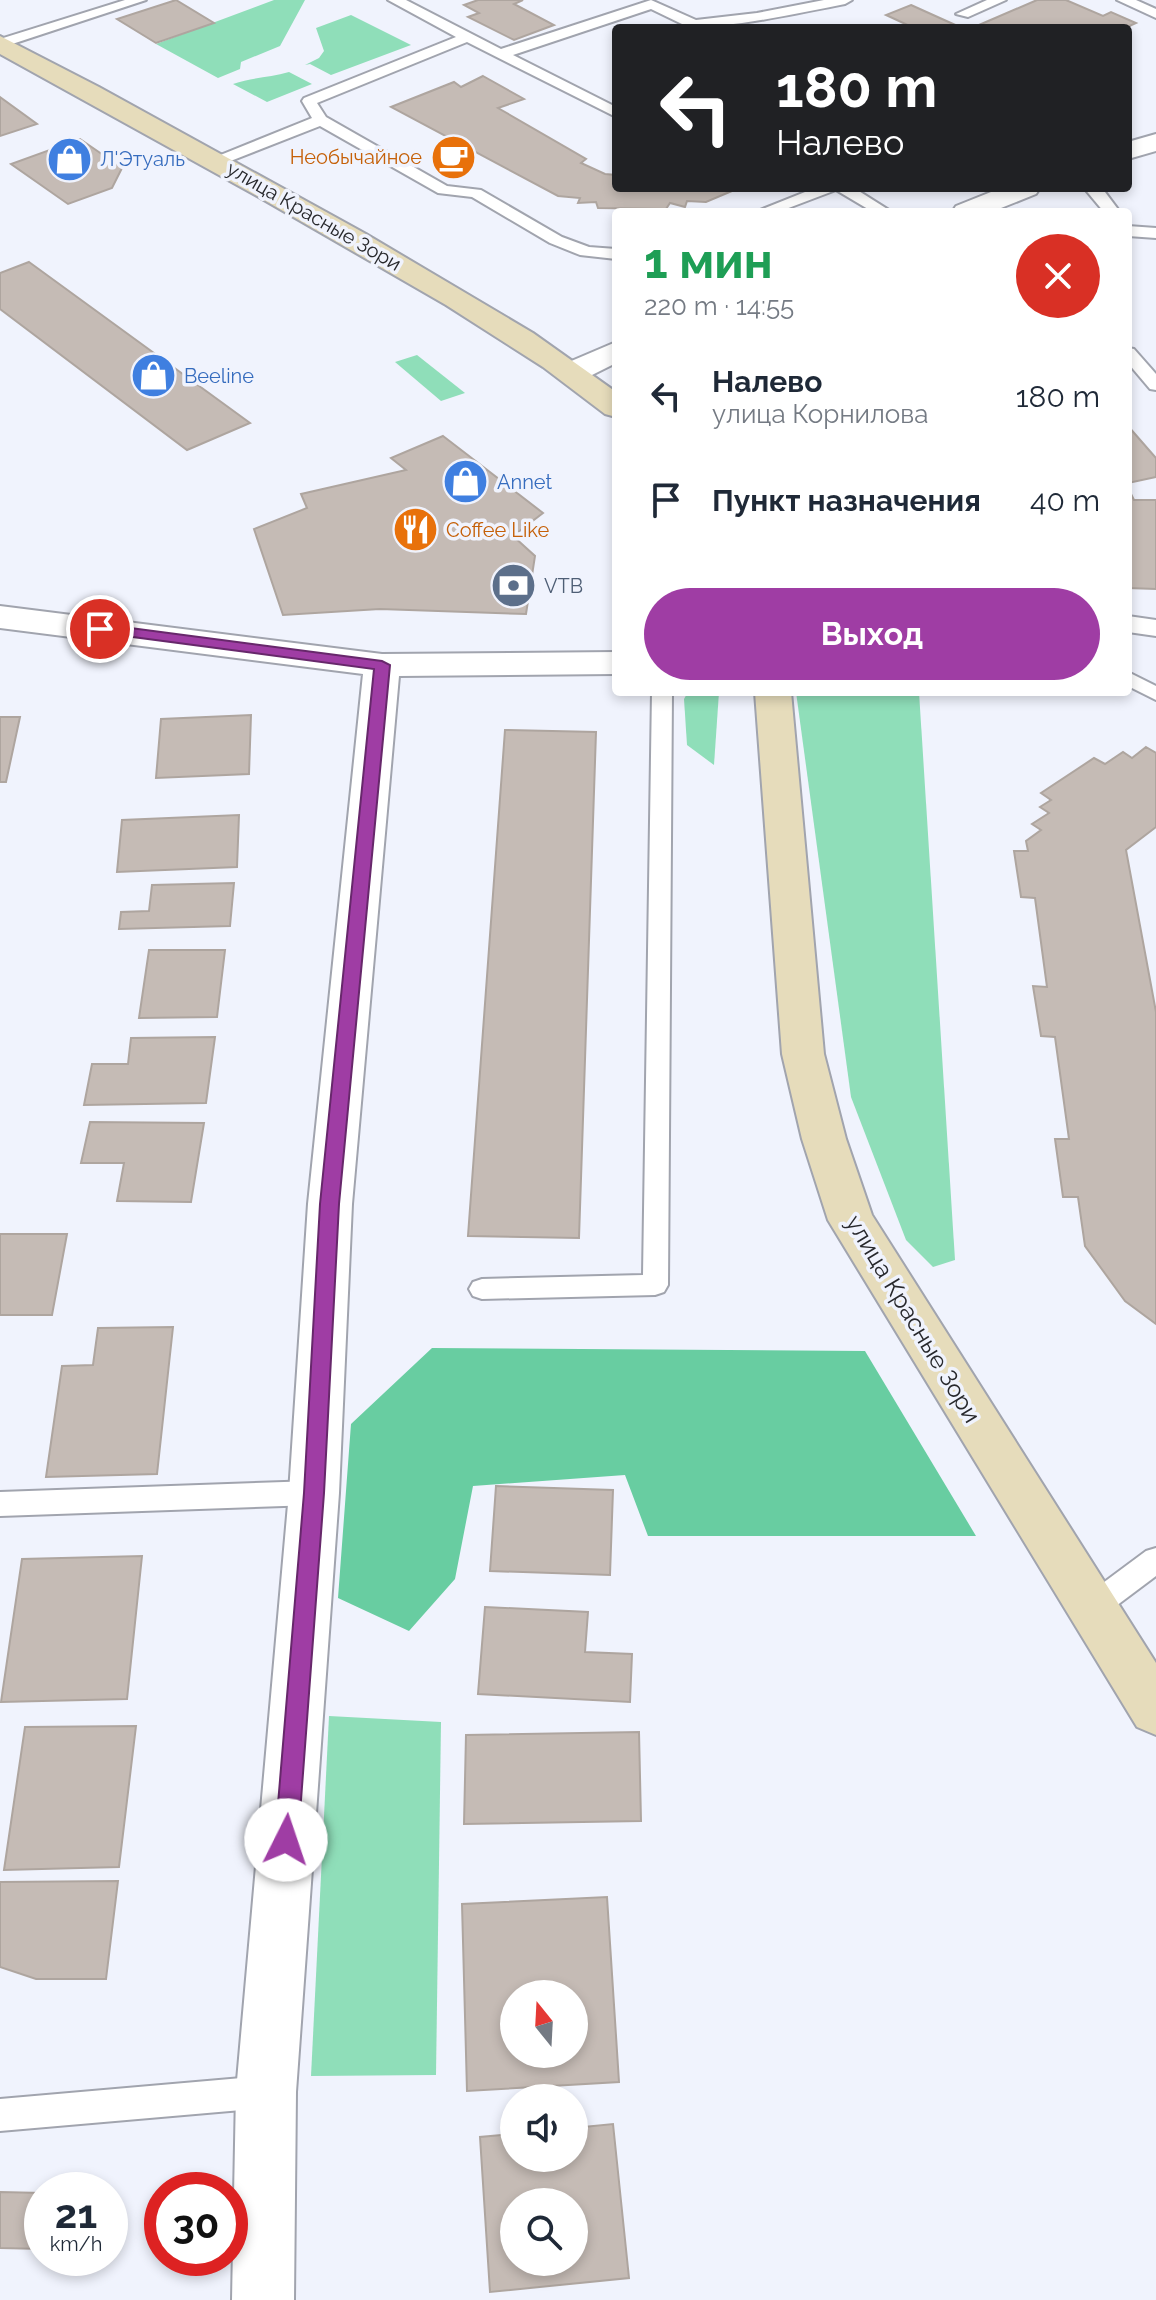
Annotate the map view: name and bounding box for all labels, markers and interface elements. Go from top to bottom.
text: 180 m [776,54,937,120]
icon: left [644,56,748,160]
text: Налево [776,121,904,163]
cafe icon: Необычайное [429,133,477,181]
shop icon: Л'Этуаль [45,135,93,183]
place label: Необычайное [290,145,422,169]
place label: Л'Этуаль [100,147,185,171]
street label: улица Красные Зори [222,156,406,276]
text: 1 мин [644,233,773,289]
button: close [1016,234,1100,318]
text: 220 m · 14:55 [644,291,794,321]
shop icon: Beeline [129,352,177,400]
place label: Beeline [184,364,254,388]
text: Налево [712,364,822,399]
icon: left [644,374,688,418]
text: 180 m [1016,379,1100,414]
text: улица Корнилова [712,399,928,429]
shop icon: Annet [442,458,490,506]
place label: Annet [497,470,552,494]
icon: arrive [644,478,688,522]
text: Пункт назначения [712,483,981,518]
text: 40 m [1030,483,1100,518]
restaurant icon: Coffee Like [391,506,439,554]
place label: Coffee Like [446,518,549,542]
bank icon: VTB [489,562,537,610]
place label: VTB [544,574,583,598]
button: Выход [644,588,1100,680]
pin [66,595,134,663]
icon: arrive [78,607,122,651]
street label: улица Красные Зори [840,1210,987,1428]
position arrow [244,1798,328,1882]
north arrow [500,1980,588,2068]
map controls [500,1980,588,2276]
button: sound [500,2084,588,2172]
speed limit sign: 30 [144,2172,248,2276]
button: search [500,2188,588,2276]
text: 21 [55,2190,97,2237]
text: km/h [50,2232,102,2256]

